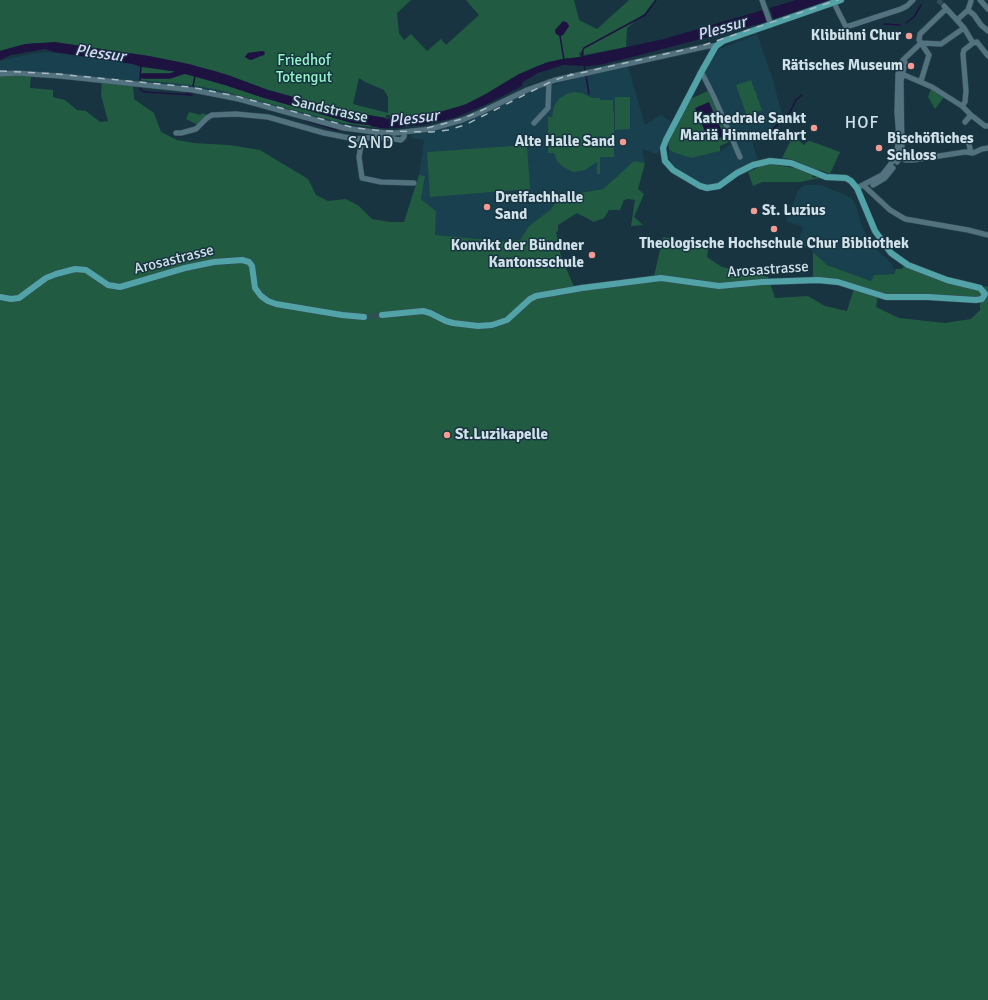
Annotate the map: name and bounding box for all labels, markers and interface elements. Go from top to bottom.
water label: Plessur [695,13,749,45]
place label: Klibühni Chur [811,27,901,45]
marker: Klibühni Chur [904,31,914,41]
water label: Plessur [74,41,126,67]
park label: Friedhof Totengut [276,52,332,87]
place label: Rätisches Museum [782,57,903,75]
marker: Rätisches Museum [906,61,916,71]
street label: Sandstrasse [290,93,370,127]
water label: Plessur [388,106,440,132]
place label: Kathedrale Sankt Mariä Himmelfahrt [680,110,806,145]
district label: HOF [845,114,879,134]
marker: Kathedrale Sankt Mariä Himmelfahrt [809,123,819,133]
place label: Bischöfliches Schloss [887,130,974,165]
place label: Alte Halle Sand [515,133,615,151]
district label: SAND [348,134,394,154]
marker: Alte Halle Sand [618,137,628,147]
marker: Bischöfliches Schloss [874,143,884,153]
place label: Dreifachhalle Sand [495,189,583,224]
marker: Dreifachhalle Sand [482,202,492,212]
place label: St. Luzius [762,202,826,220]
marker: St. Luzius [749,206,759,216]
marker: Theologische Hochschule Chur Bibliothek [769,224,779,234]
place label: Theologische Hochschule Chur Bibliothek [639,235,909,253]
place label: Konvikt der Bündner Kantonsschule [451,237,584,272]
street label: Arosastrasse [132,241,216,279]
marker: Konvikt der Bündner Kantonsschule [587,250,597,260]
street label: Arosastrasse [727,258,809,282]
place label: St.Luzikapelle [455,426,548,444]
marker: St.Luzikapelle [442,430,452,440]

